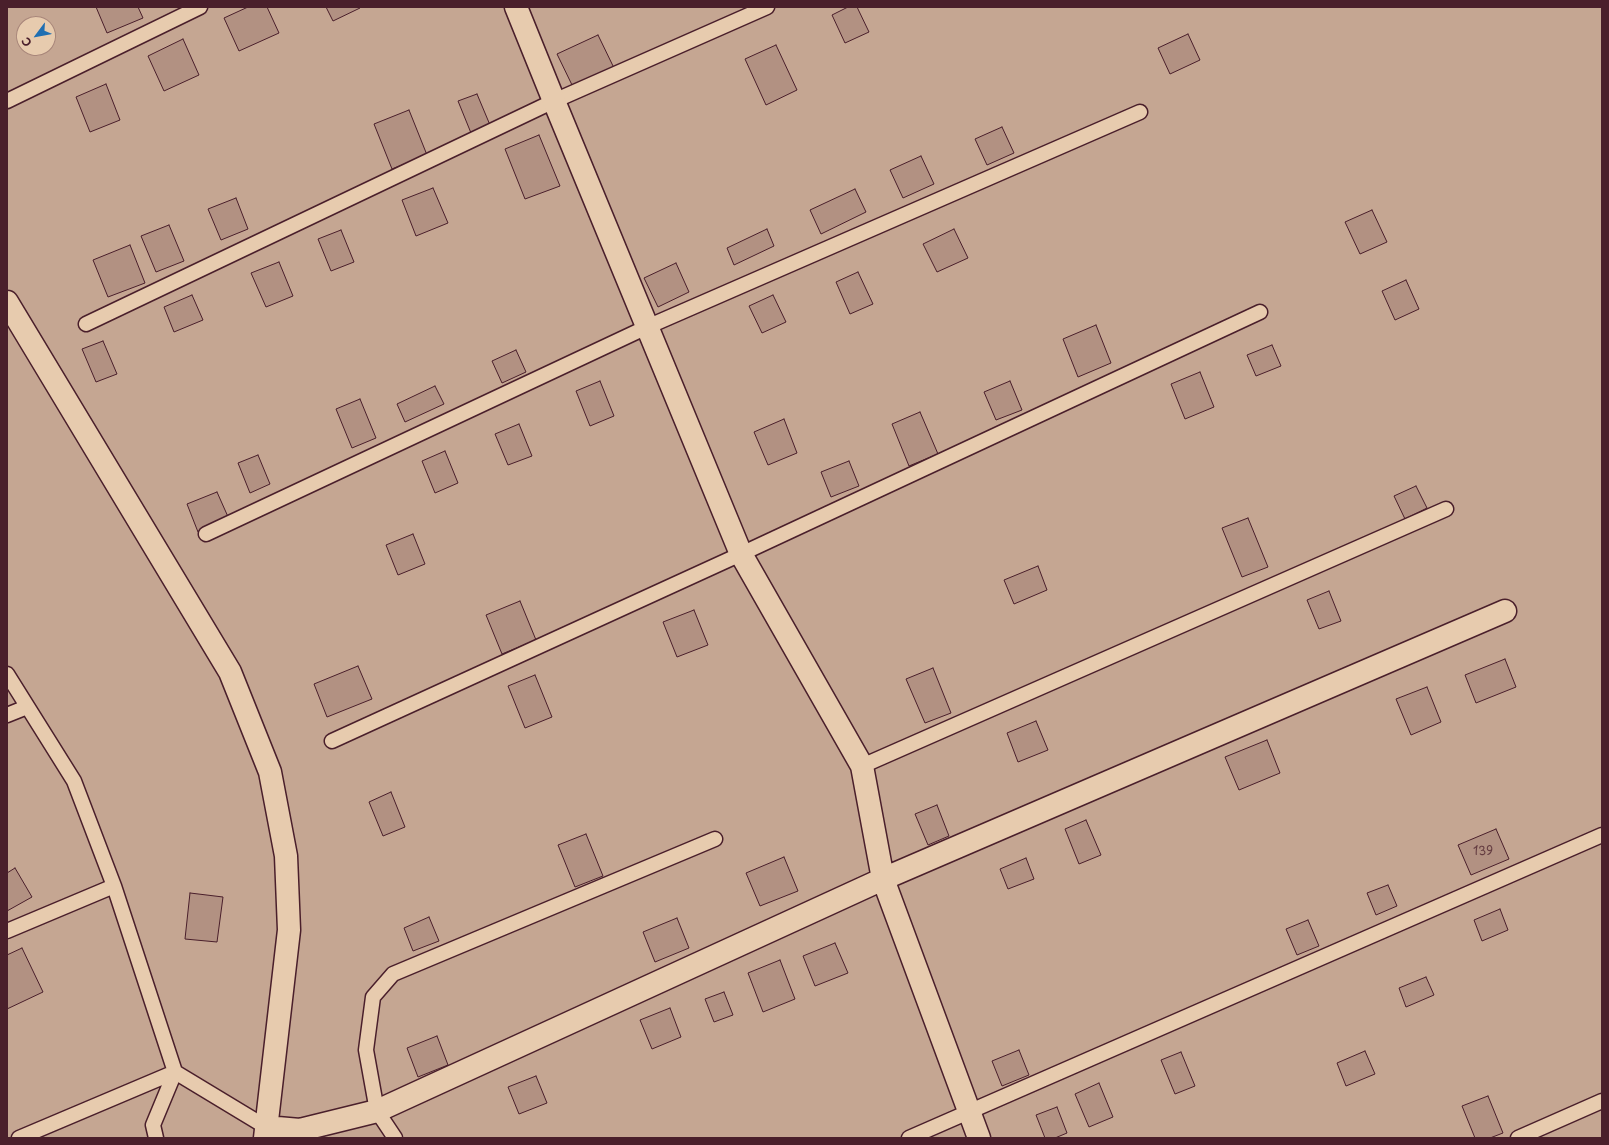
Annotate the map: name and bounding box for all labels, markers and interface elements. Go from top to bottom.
north arrow [16,16,56,56]
text: С [17,34,36,50]
house number: 139 [1473,845,1493,859]

